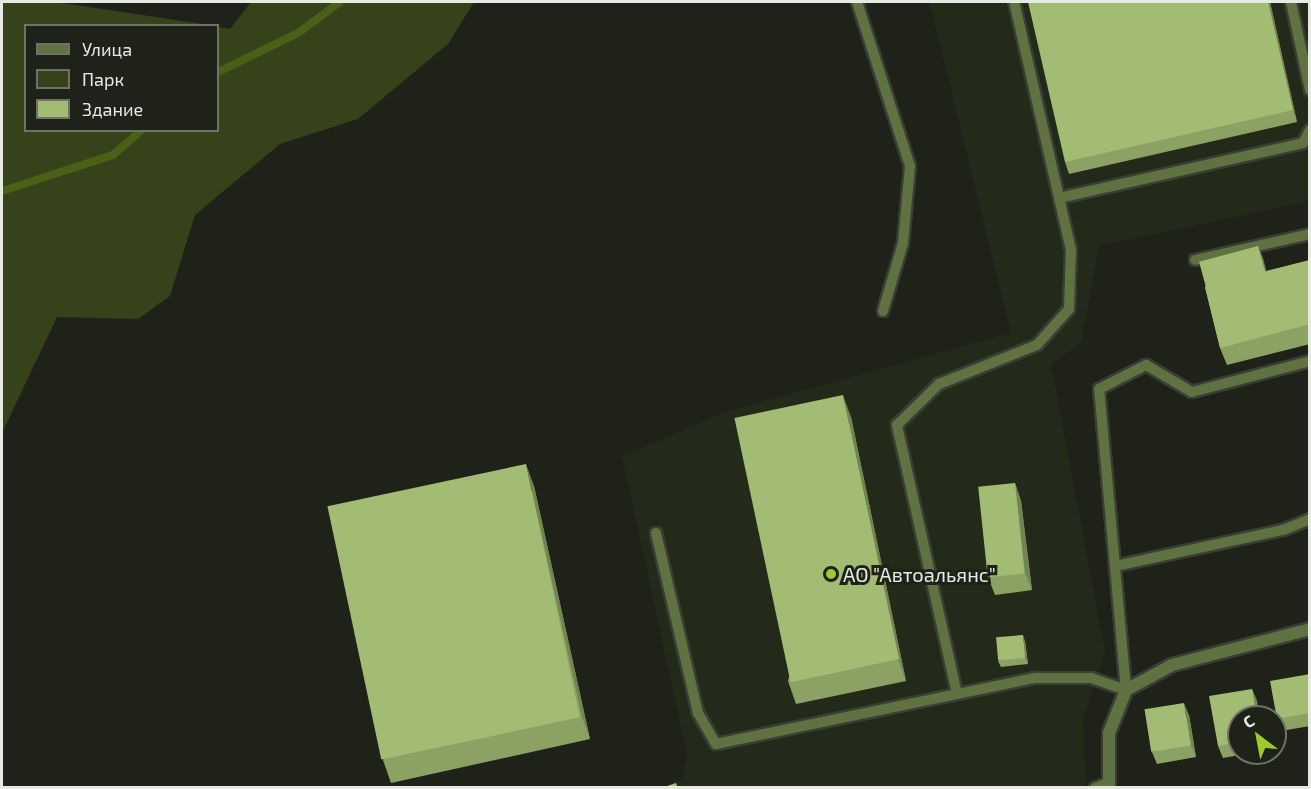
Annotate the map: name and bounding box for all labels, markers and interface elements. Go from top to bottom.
legend [24,24,219,132]
text: Улица [82,38,132,60]
text: Парк [82,68,124,90]
text: Здание [82,98,143,120]
place label: АО "Автоальянс" [843,562,996,586]
marker: АО "Автоальянс" [824,567,838,581]
north arrow [1227,705,1287,765]
text: С [1239,710,1257,732]

